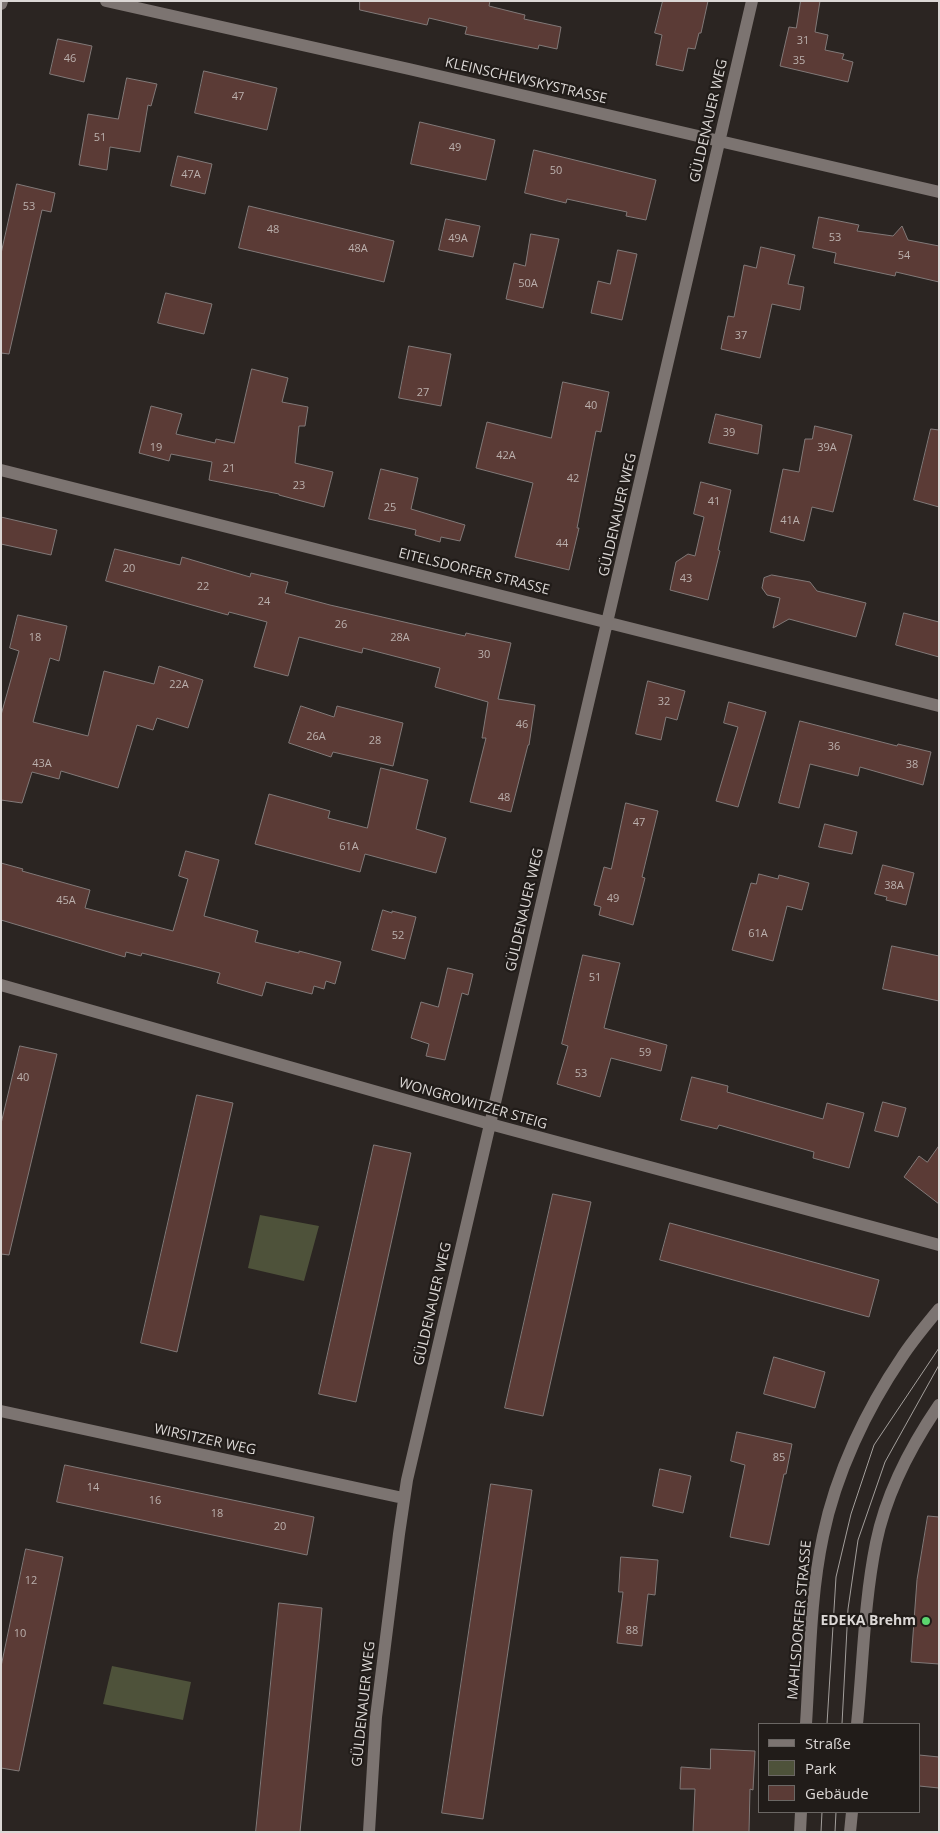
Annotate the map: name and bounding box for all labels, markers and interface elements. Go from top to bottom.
house number: 31 [797,34,809,48]
house number: 46 [64,52,76,66]
street label: KLEINSCHEWSKYSTRASSE [443,54,609,108]
house number: 35 [793,54,805,68]
street label: GÜLDENAUER WEG [687,58,731,184]
house number: 47 [232,90,244,104]
house number: 51 [94,131,106,145]
house number: 49 [449,141,461,155]
house number: 50 [550,164,562,178]
house number: 47A [181,168,201,182]
house number: 53 [23,200,35,214]
house number: 48 [267,223,279,237]
house number: 53 [829,231,841,245]
house number: 49A [448,232,468,246]
house number: 48A [348,242,368,256]
house number: 54 [898,249,910,263]
house number: 50A [518,277,538,291]
house number: 37 [735,329,747,343]
house number: 27 [417,386,429,400]
house number: 40 [585,399,597,413]
house number: 39 [723,426,735,440]
house number: 19 [150,441,162,455]
house number: 39A [817,441,837,455]
house number: 42A [496,449,516,463]
street label: GÜLDENAUER WEG [596,452,640,578]
house number: 21 [223,462,235,476]
house number: 42 [567,472,579,486]
house number: 23 [293,479,305,493]
house number: 41 [708,495,720,509]
house number: 25 [384,501,396,515]
house number: 41A [780,514,800,528]
house number: 44 [556,537,568,551]
street label: EITELSDORFER STRASSE [397,545,551,599]
house number: 20 [123,562,135,576]
house number: 43 [680,572,692,586]
house number: 22 [197,580,209,594]
house number: 24 [258,595,270,609]
house number: 26 [335,618,347,632]
house number: 18 [29,631,41,645]
house number: 28A [390,631,410,645]
house number: 30 [478,648,490,662]
house number: 22A [169,678,189,692]
house number: 32 [658,695,670,709]
house number: 46 [516,718,528,732]
house number: 26A [306,730,326,744]
house number: 28 [369,734,381,748]
house number: 36 [828,740,840,754]
house number: 43A [32,757,52,771]
house number: 38 [906,758,918,772]
house number: 48 [498,791,510,805]
house number: 47 [633,816,645,830]
house number: 61A [339,840,359,854]
street label: GÜLDENAUER WEG [503,847,547,973]
house number: 38A [884,879,904,893]
house number: 49 [607,892,619,906]
house number: 45A [56,894,76,908]
house number: 61A [748,927,768,941]
house number: 52 [392,929,404,943]
house number: 51 [589,971,601,985]
house number: 59 [639,1046,651,1060]
house number: 53 [575,1067,587,1081]
house number: 40 [17,1071,29,1085]
street label: WONGROWITZER STEIG [397,1075,549,1133]
street label: GÜLDENAUER WEG [411,1241,455,1367]
street label: WIRSITZER WEG [153,1421,257,1459]
house number: 85 [773,1451,785,1465]
house number: 14 [87,1481,99,1495]
house number: 16 [149,1494,161,1508]
house number: 18 [211,1507,223,1521]
house number: 20 [274,1520,286,1534]
street label: MAHLSDORFER STRASSE [785,1540,815,1700]
house number: 12 [25,1574,37,1588]
place label: EDEKA Brehm [820,1613,916,1629]
marker: EDEKA Brehm [920,1615,932,1627]
house number: 88 [626,1624,638,1638]
house number: 10 [14,1627,26,1641]
street label: GÜLDENAUER WEG [349,1640,379,1768]
legend [758,1723,920,1813]
text: Straße [805,1733,851,1753]
text: Park [805,1758,836,1778]
text: Gebäude [805,1783,869,1803]

